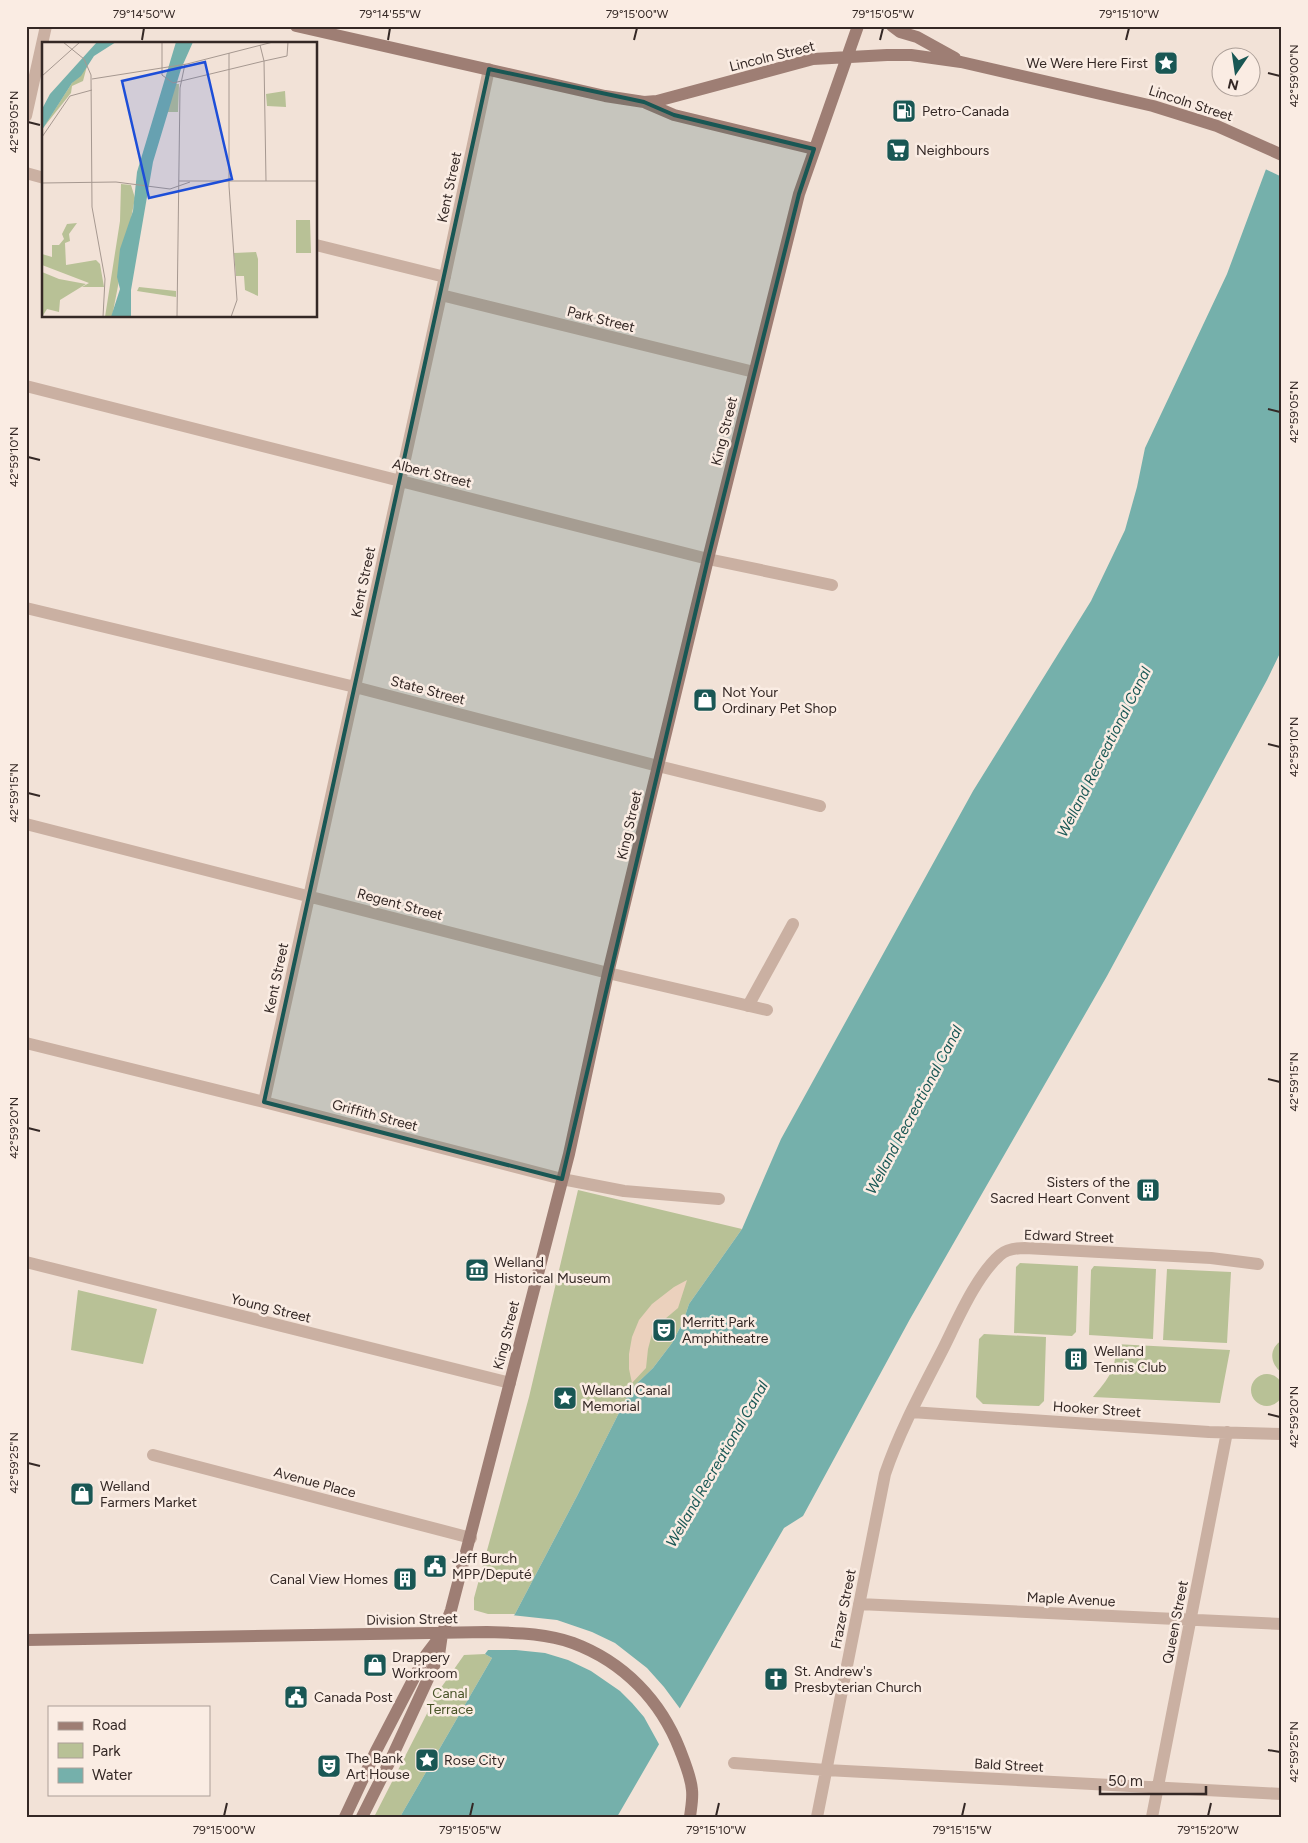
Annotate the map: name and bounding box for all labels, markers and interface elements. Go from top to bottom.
text: 79°14'50"W [113,7,176,21]
text: 79°14'55"W [359,7,421,21]
text: 79°15'00"W [606,7,669,21]
text: 79°15'05"W [852,7,914,21]
text: 79°15'10"W [1099,7,1159,21]
street label: Lincoln Street [728,38,817,75]
inset map [42,42,318,318]
text: 42°59'00"N [1287,44,1301,108]
north arrow [1210,48,1260,98]
place icon: We Were Here First [1153,50,1179,76]
place label: We Were Here First [1026,55,1148,72]
text: N [1226,75,1240,94]
street label: Lincoln Street [1147,82,1235,125]
text: 42°59'05"N [7,91,21,153]
fuel station icon: Petro-Canada [891,98,917,124]
place label: Petro-Canada [922,103,1009,120]
supermarket icon: Neighbours [885,137,911,163]
place label: Neighbours [916,142,989,159]
street label: Kent Street [434,150,465,224]
street label: Park Street [565,303,637,336]
text: 42°59'05"N [1287,381,1301,443]
street label: King Street [708,395,741,467]
text: 42°59'10"N [7,427,21,487]
street label: Albert Street [390,455,473,492]
street label: Kent Street [348,545,379,619]
water label: Welland Recreational Canal [1053,663,1155,840]
street label: State Street [389,672,467,709]
place label: Not Your Ordinary Pet Shop [722,684,837,717]
shop icon: Not Your Ordinary Pet Shop [692,687,718,713]
text: 42°59'10"N [1287,717,1301,777]
text: 42°59'15"N [7,763,21,823]
street label: King Street [613,789,646,861]
street label: Regent Street [355,885,445,924]
street label: Kent Street [261,941,292,1015]
water label: Welland Recreational Canal [862,1022,967,1197]
text: 42°59'15"N [1287,1052,1301,1112]
street label: Griffith Street [330,1096,420,1135]
text: 42°59'20"N [7,1097,21,1159]
place label: Sisters of the Sacred Heart Convent [990,1174,1130,1207]
building icon: Sisters of the Sacred Heart Convent [1135,1177,1161,1203]
street label: Edward Street [1024,1226,1114,1247]
place label: Welland Historical Museum [494,1254,611,1287]
museum icon: Welland Historical Museum [464,1257,490,1283]
street label: Young Street [229,1290,313,1327]
street label: King Street [490,1299,523,1371]
place label: Merritt Park Amphitheatre [682,1314,769,1347]
theatre icon: Merritt Park Amphitheatre [651,1317,677,1343]
place label: Welland Tennis Club [1094,1343,1167,1376]
building icon: Welland Tennis Club [1063,1346,1089,1372]
water label: Welland Recreational Canal [662,1377,772,1550]
place label: Welland Canal Memorial [582,1382,671,1415]
place icon: Welland Canal Memorial [552,1385,578,1411]
text: 42°59'20"N [1287,1386,1301,1448]
street label: Hooker Street [1052,1398,1142,1421]
text: 42°59'25"N [7,1432,21,1494]
street label: Avenue Place [272,1463,358,1502]
place label: Welland Farmers Market [100,1478,197,1511]
shop icon: Welland Farmers Market [69,1481,95,1507]
place label: Jeff Burch MPP/Deputé [452,1550,532,1583]
public building icon: Jeff Burch MPP/Deputé [422,1553,448,1579]
building icon: Canal View Homes [392,1566,418,1592]
street label: Frazer Street [827,1568,860,1651]
place label: Canal View Homes [270,1571,388,1588]
street label: Queen Street [1159,1579,1192,1665]
street label: Maple Avenue [1026,1589,1116,1610]
street label: Division Street [366,1610,458,1629]
place label: Drappery Workroom [392,1649,457,1682]
shop icon: Drappery Workroom [362,1652,388,1678]
place label: St. Andrew's Presbyterian Church [794,1663,922,1696]
church icon: St. Andrew's Presbyterian Church [763,1666,789,1692]
public building icon: Canada Post [283,1684,309,1710]
park label: Canal Terrace [427,1685,474,1718]
place label: Canada Post [314,1689,393,1706]
legend [48,1706,210,1796]
text: Road [92,1716,127,1734]
text: 42°59'25"N [1287,1721,1301,1783]
text: Park [92,1742,121,1760]
place icon: Rose City [414,1747,440,1773]
place label: The Bank Art House [346,1750,410,1783]
place label: Rose City [444,1752,505,1769]
theatre icon: The Bank Art House [316,1753,342,1779]
street label: Bald Street [974,1755,1044,1776]
scale bar [1100,1763,1207,1795]
text: Water [92,1766,132,1784]
text: 50 m [1108,1772,1143,1790]
text: 79°15'00"W [193,1823,256,1837]
text: 79°15'05"W [439,1823,501,1837]
text: 79°15'10"W [686,1823,746,1837]
text: 79°15'15"W [932,1823,992,1837]
text: 79°15'20"W [1177,1823,1239,1837]

